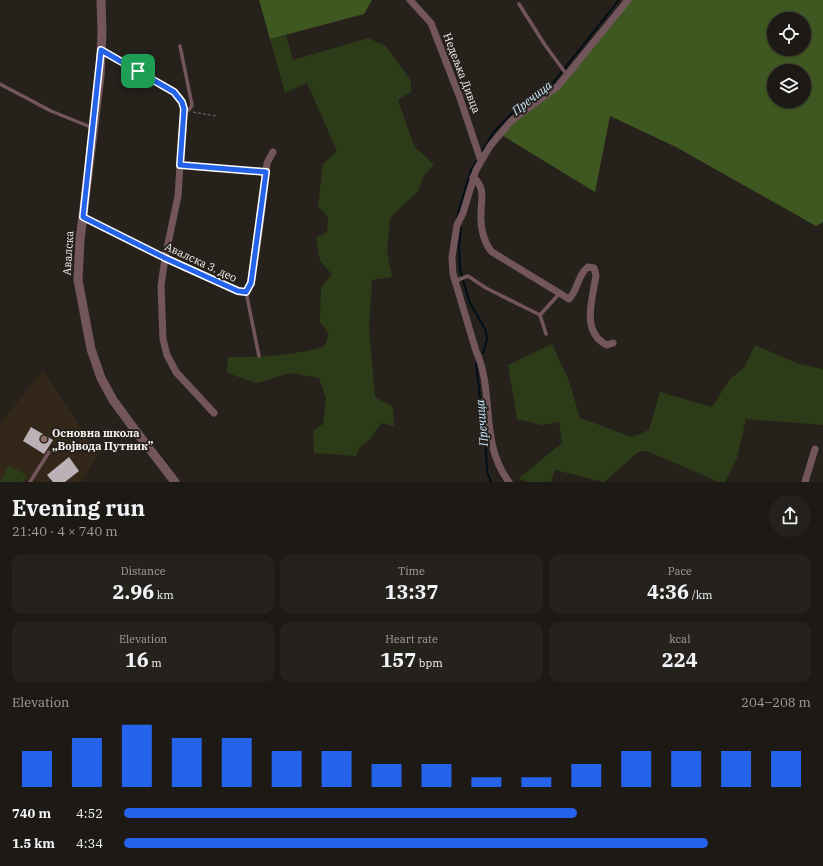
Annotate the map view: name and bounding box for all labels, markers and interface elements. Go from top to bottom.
map controls [767,12,811,108]
button: locate [767,12,811,56]
street label: Недељка Дивца [440,31,484,115]
pin [121,54,155,88]
icon: arrive [127,60,149,82]
button: layers [767,64,811,108]
water label: Пречица [508,77,555,119]
street label: Авалска [59,230,77,276]
street label: Авалска 3. део [163,239,239,285]
water label: Пречица [472,398,491,448]
place label: Основна школа „Војвода Путник” [52,426,154,453]
marker: Основна школа „Војвода Путник” [39,434,49,444]
text: Evening run [12,493,145,522]
button: share [769,495,811,537]
text: 21:40 · 4 × 740 m [12,523,118,540]
text: Distance [121,564,166,578]
text: Time [398,564,425,578]
text: Pace [668,564,692,578]
text: 2.96 [113,578,154,605]
text: 13:37 [384,578,439,605]
text: 4:36 [647,578,689,605]
text: km [154,588,174,602]
text: /km [689,588,713,602]
text: Elevation [119,632,167,646]
text: Heart rate [385,632,438,646]
text: kcal [669,632,690,646]
text: 16 [125,646,149,673]
text: 157 [380,646,416,673]
text: 224 [662,646,698,673]
text: m [149,656,162,670]
text: bpm [416,656,443,670]
text: Elevation [12,694,69,711]
text: 204–208 m [741,694,811,711]
text: 740 m [12,805,51,822]
text: 4:52 [76,805,103,822]
text: 1.5 km [12,835,55,852]
text: 4:34 [76,835,103,852]

